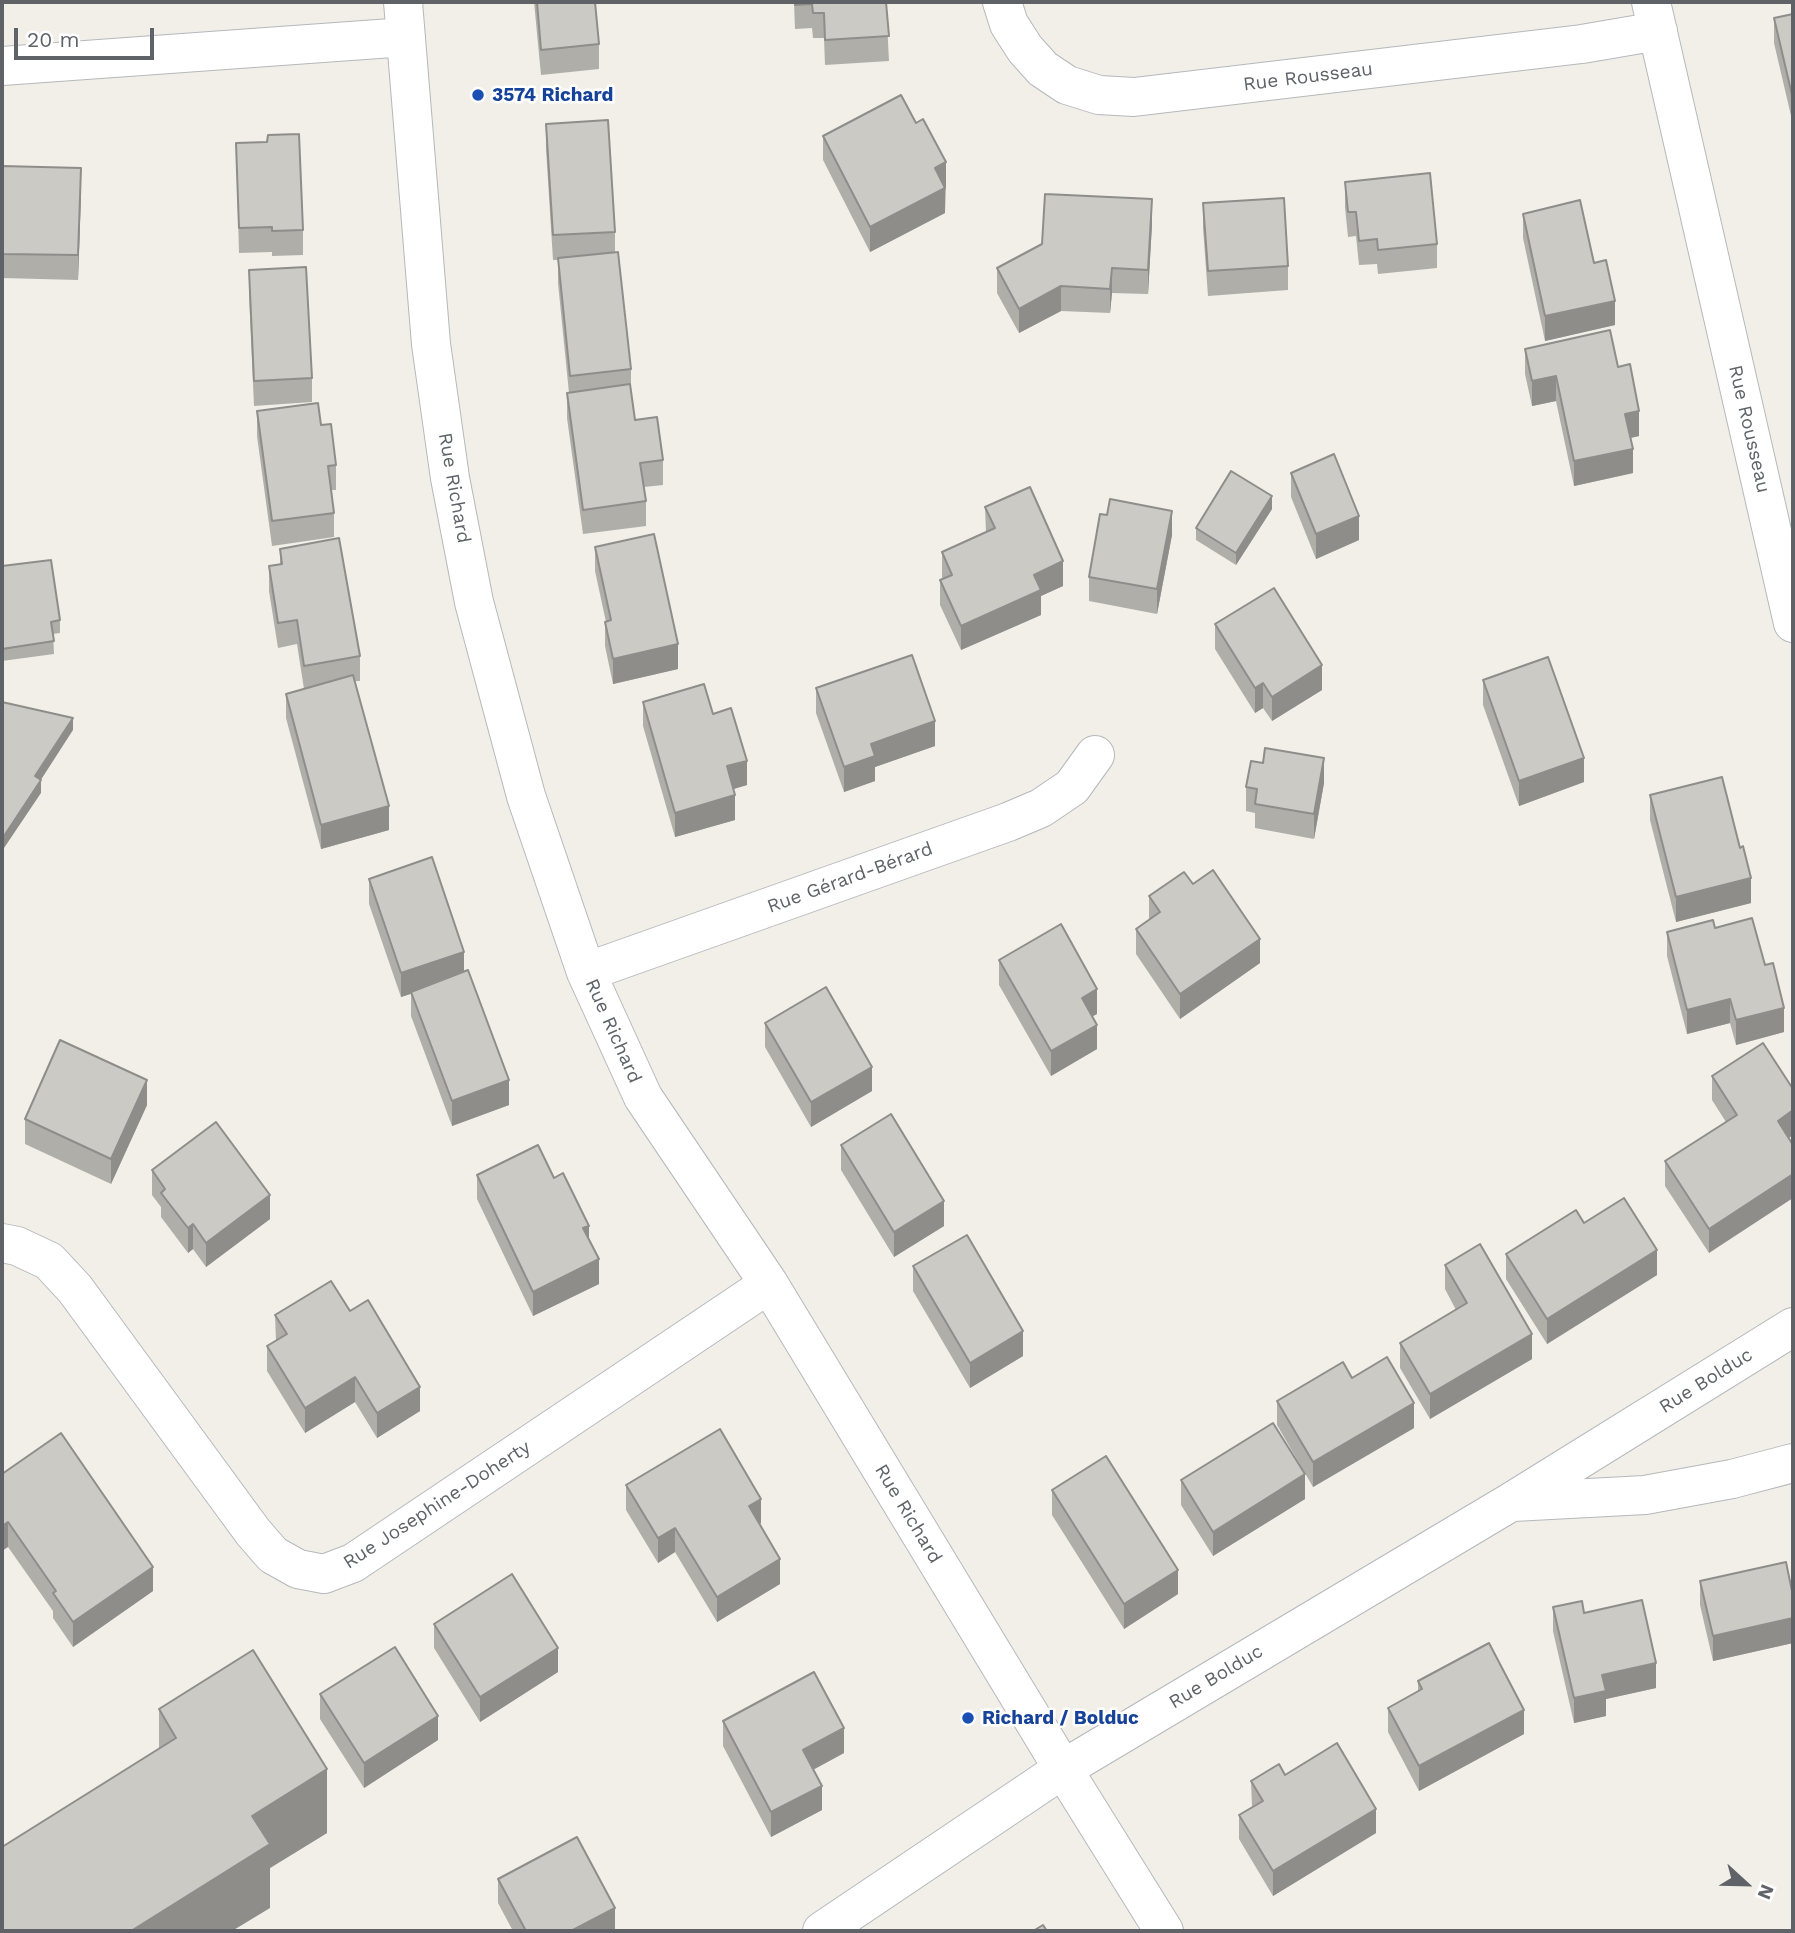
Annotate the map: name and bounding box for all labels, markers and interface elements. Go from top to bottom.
scale bar [18,14,158,58]
text: 20 m [27,27,79,52]
street label: Rue Rousseau [1242,58,1374,96]
place label: 3574 Richard [492,84,614,106]
marker: 3574 Richard [470,87,486,103]
street label: Rue Rousseau [1723,363,1775,495]
street label: Rue Richard [433,431,475,545]
street label: Rue Gérard-Bérard [764,837,936,919]
street label: Rue Richard [580,975,646,1087]
street label: Rue Bolduc [1655,1343,1757,1419]
street label: Rue Josephine-Doherty [339,1436,535,1574]
street label: Rue Richard [869,1460,947,1568]
street label: Rue Bolduc [1165,1640,1267,1714]
place label: Richard / Bolduc [982,1707,1139,1729]
marker: Richard / Bolduc [960,1710,976,1726]
north arrow [1711,1849,1781,1919]
text: N [1753,1881,1779,1903]

